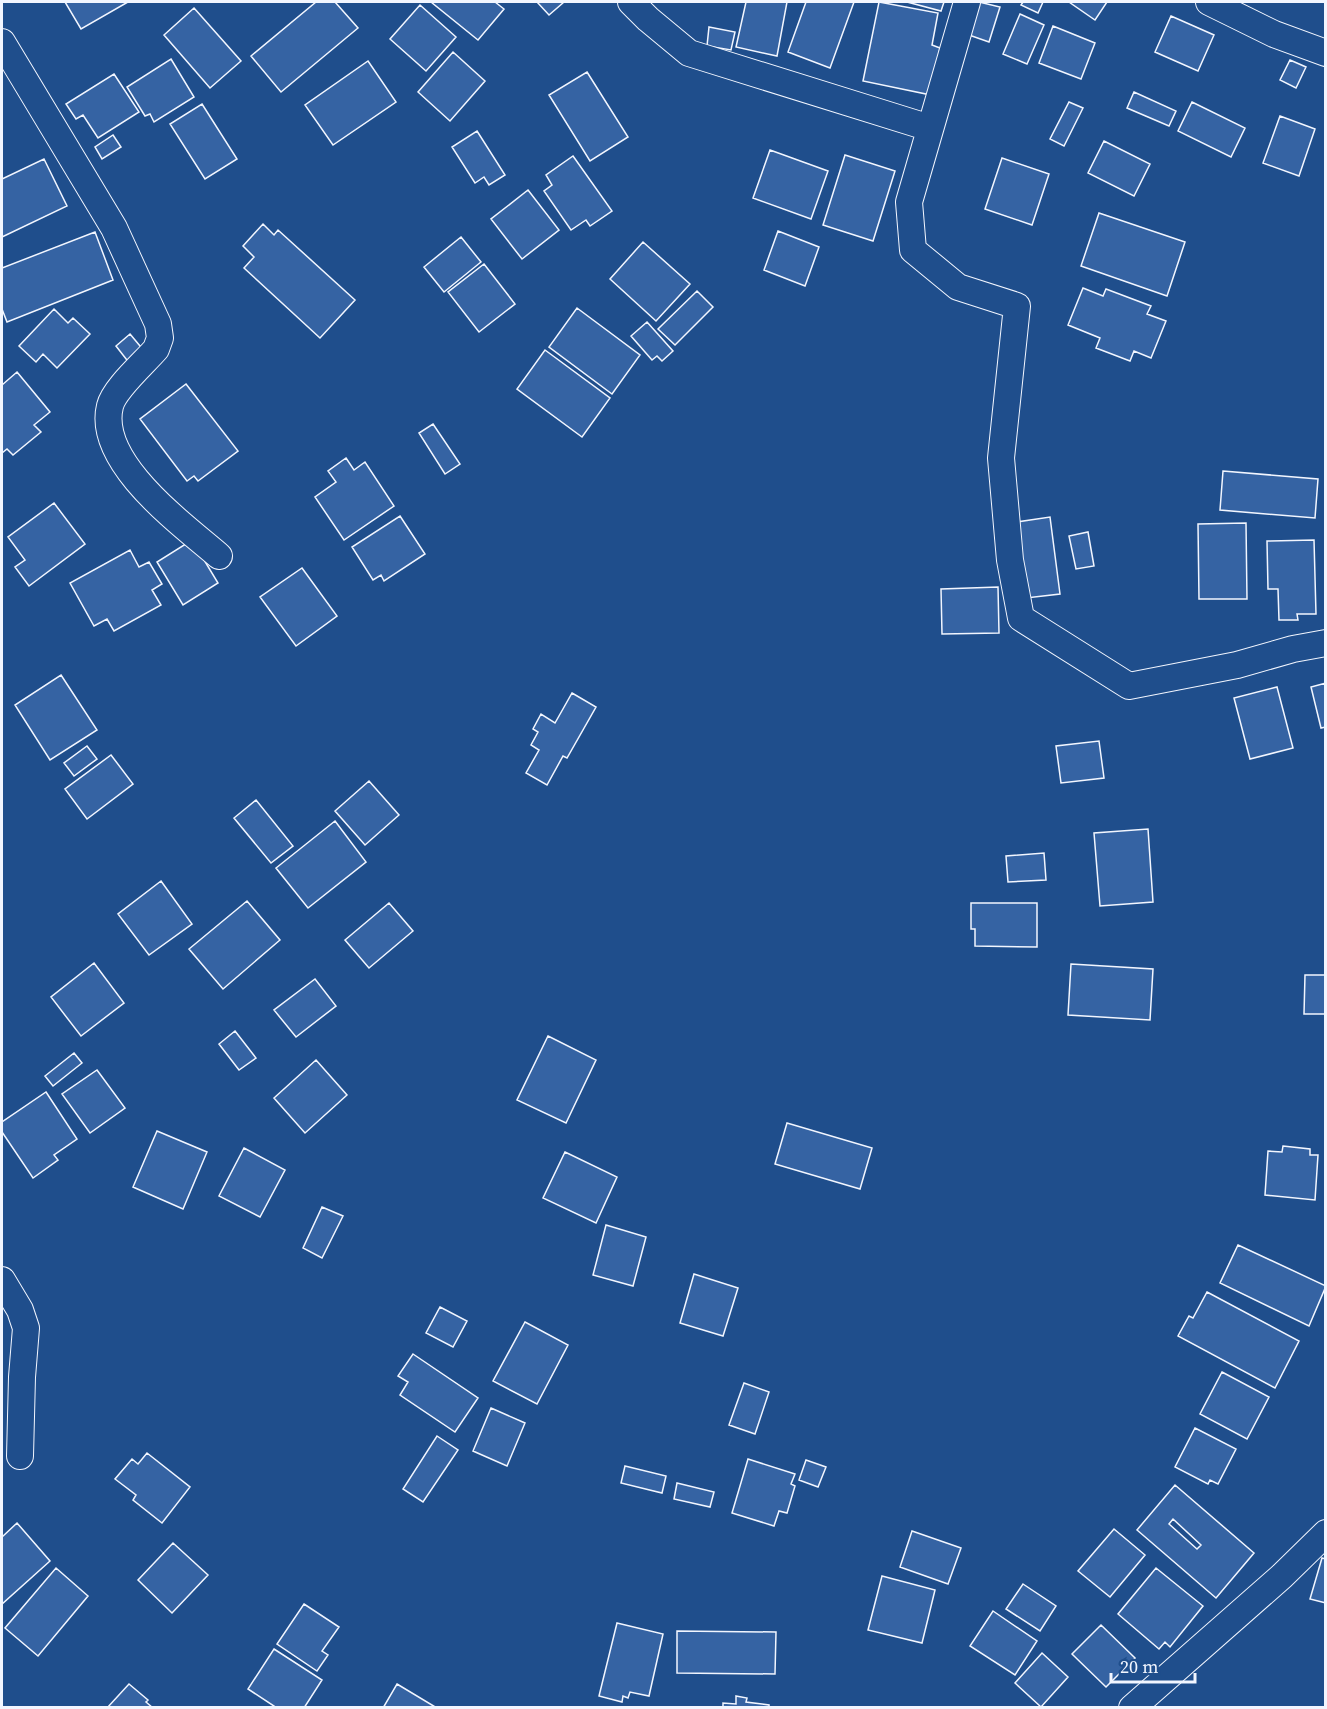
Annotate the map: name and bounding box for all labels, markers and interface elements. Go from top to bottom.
scale bar [1111,1646,1195,1684]
text: 20 m [1120,1654,1158,1679]

